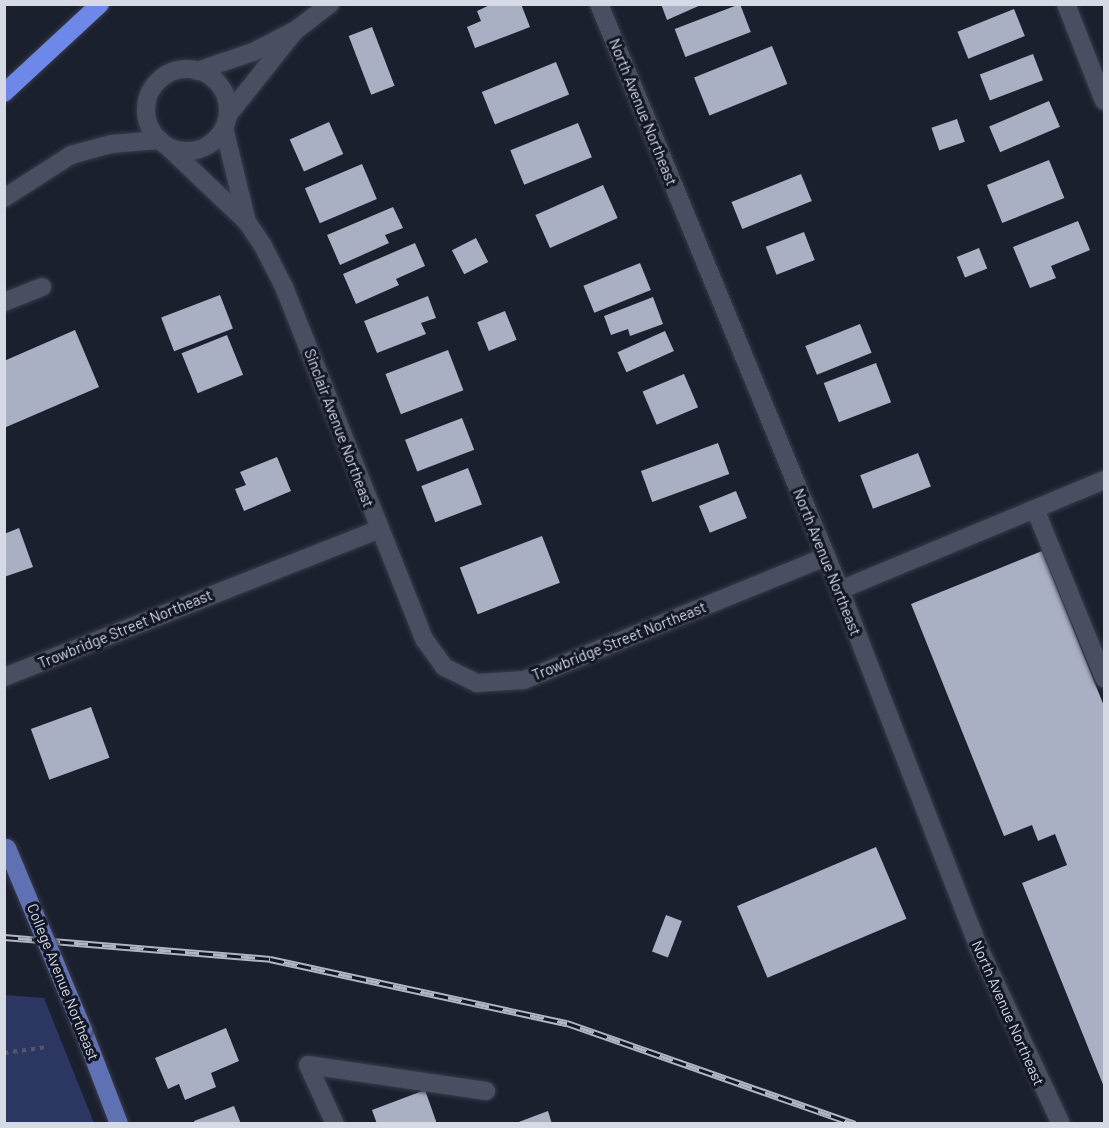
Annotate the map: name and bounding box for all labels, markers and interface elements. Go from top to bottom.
street label: North Avenue Northeast [605,36,681,188]
street label: Sinclair Avenue Northeast [300,346,378,510]
street label: North Avenue Northeast [789,486,865,638]
street label: Trowbridge Street Northeast [35,586,215,672]
street label: Trowbridge Street Northeast [529,598,709,684]
street label: College Avenue Northeast [23,901,103,1063]
street label: North Avenue Northeast [968,938,1048,1088]

